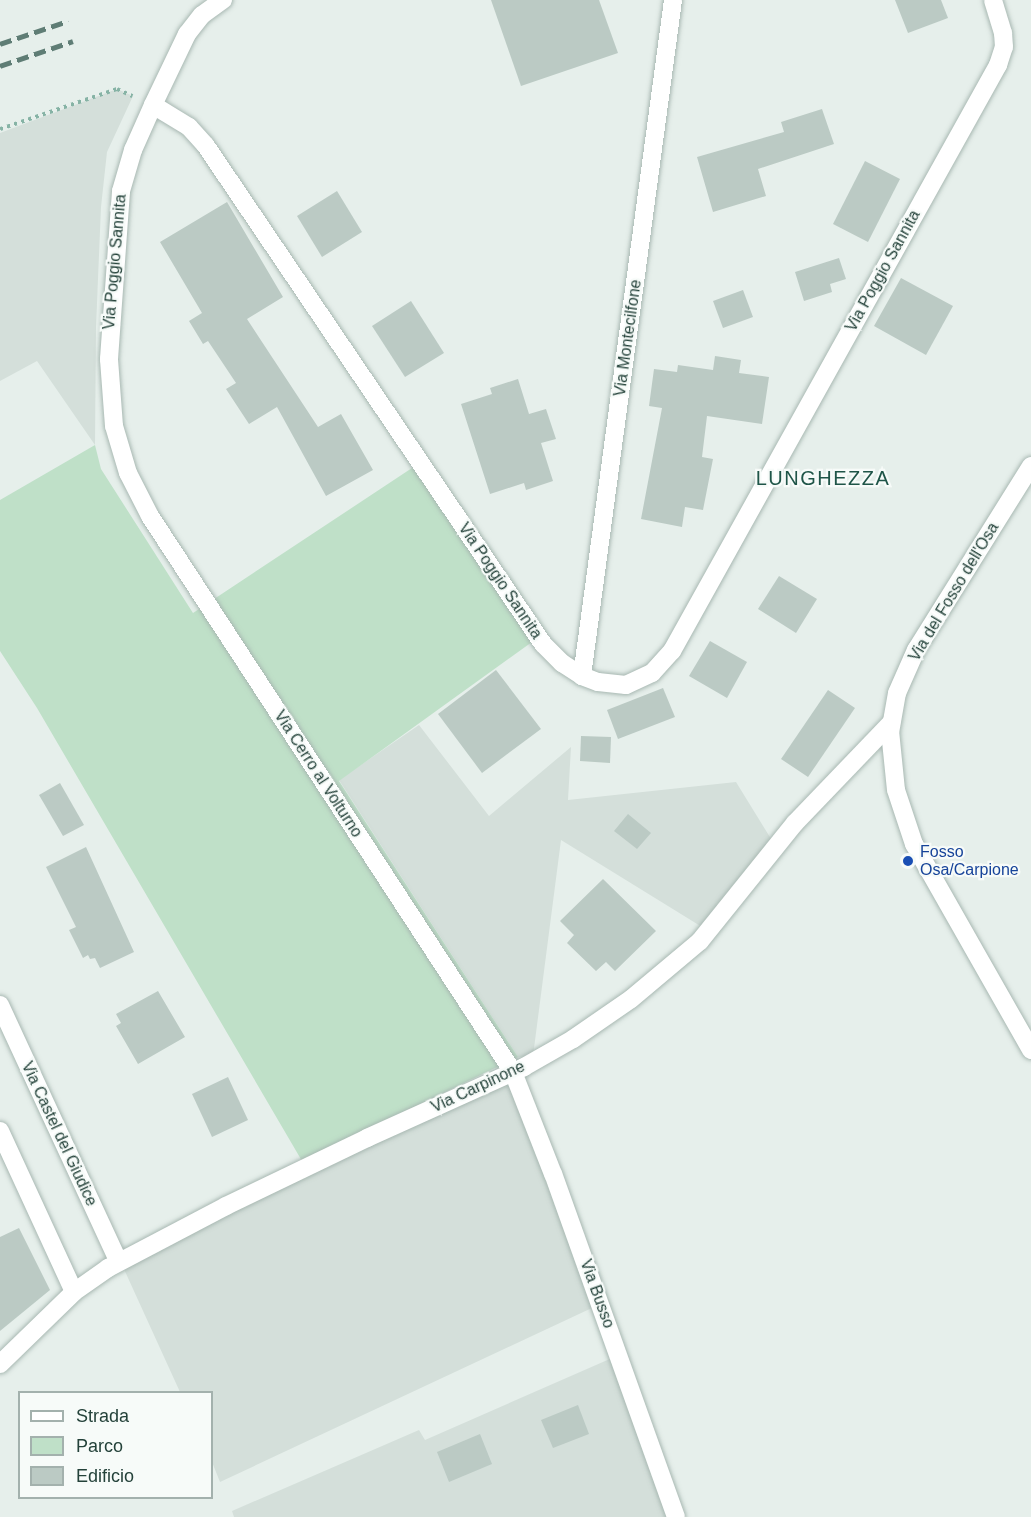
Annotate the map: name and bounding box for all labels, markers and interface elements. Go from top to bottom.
street label: Via Poggio Sannita [100,194,130,330]
street label: Via Poggio Sannita [842,207,924,335]
street label: Via Montecilfone [610,278,646,398]
district label: LUNGHEZZA [756,466,890,490]
street label: Via Poggio Sannita [454,519,546,643]
street label: Via del Fosso dell'Osa [905,519,1003,665]
street label: Via Cerro al Volturno [270,707,366,841]
place label: Fosso Osa/Carpione [920,842,1019,880]
marker: Fosso Osa/Carpione [901,854,915,868]
street label: Via Carpinone [428,1057,528,1117]
street label: Via Castel del Giudice [17,1059,101,1209]
street label: Via Busso [576,1257,618,1331]
legend [18,1391,213,1499]
text: Strada [76,1406,129,1426]
text: Parco [76,1436,123,1456]
text: Edificio [76,1466,134,1486]

